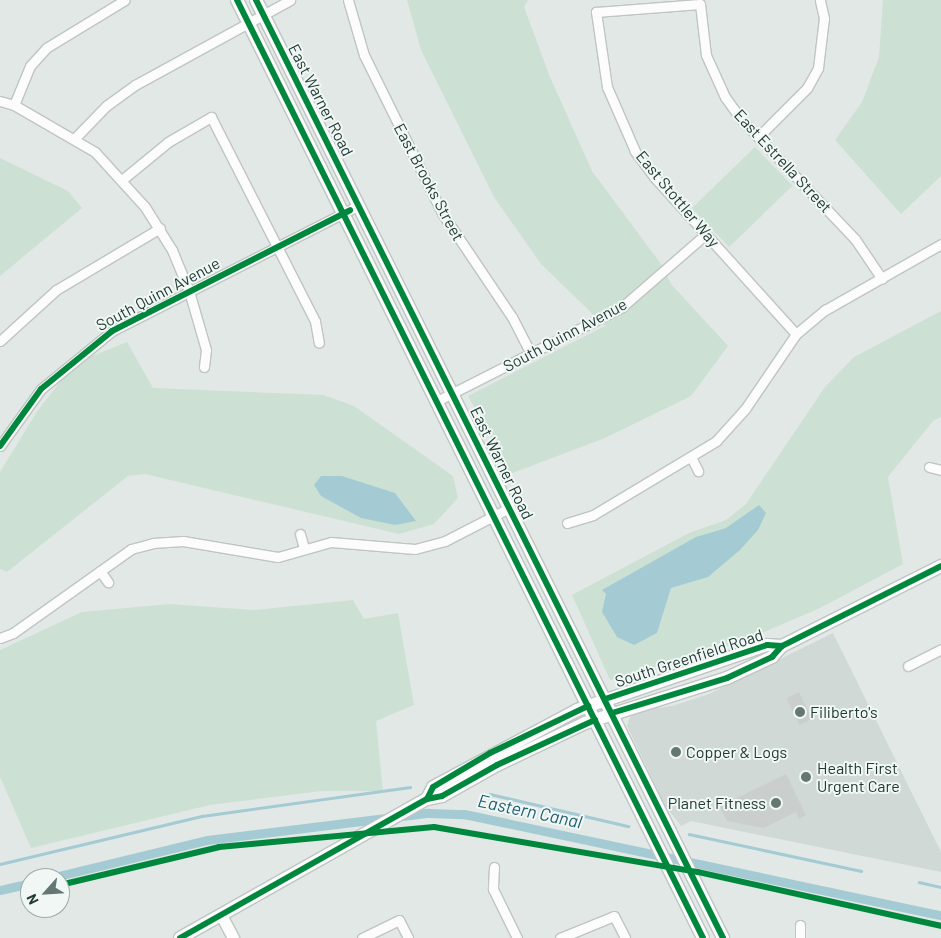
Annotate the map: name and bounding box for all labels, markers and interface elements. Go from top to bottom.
street label: East Warner Road [284,41,358,159]
street label: East Estrella Street [730,105,836,217]
street label: East Brooks Street [390,120,468,244]
street label: East Stottler Way [632,147,724,251]
street label: South Quinn Avenue [93,253,223,335]
street label: South Quinn Avenue [500,294,630,376]
street label: East Warner Road [466,403,538,523]
street label: South Greenfield Road [612,625,766,691]
place label: Filiberto's [810,702,878,722]
marker: Filiberto's [794,706,806,718]
place label: Copper & Logs [686,742,787,762]
marker: Copper & Logs [670,746,682,758]
place label: Health First Urgent Care [817,758,900,796]
marker: Health First Urgent Care [799,770,813,784]
water label: Eastern Canal [476,789,584,833]
place label: Planet Fitness [668,793,766,813]
marker: Planet Fitness [770,797,782,809]
north arrow [20,868,70,918]
text: N [22,891,42,907]

